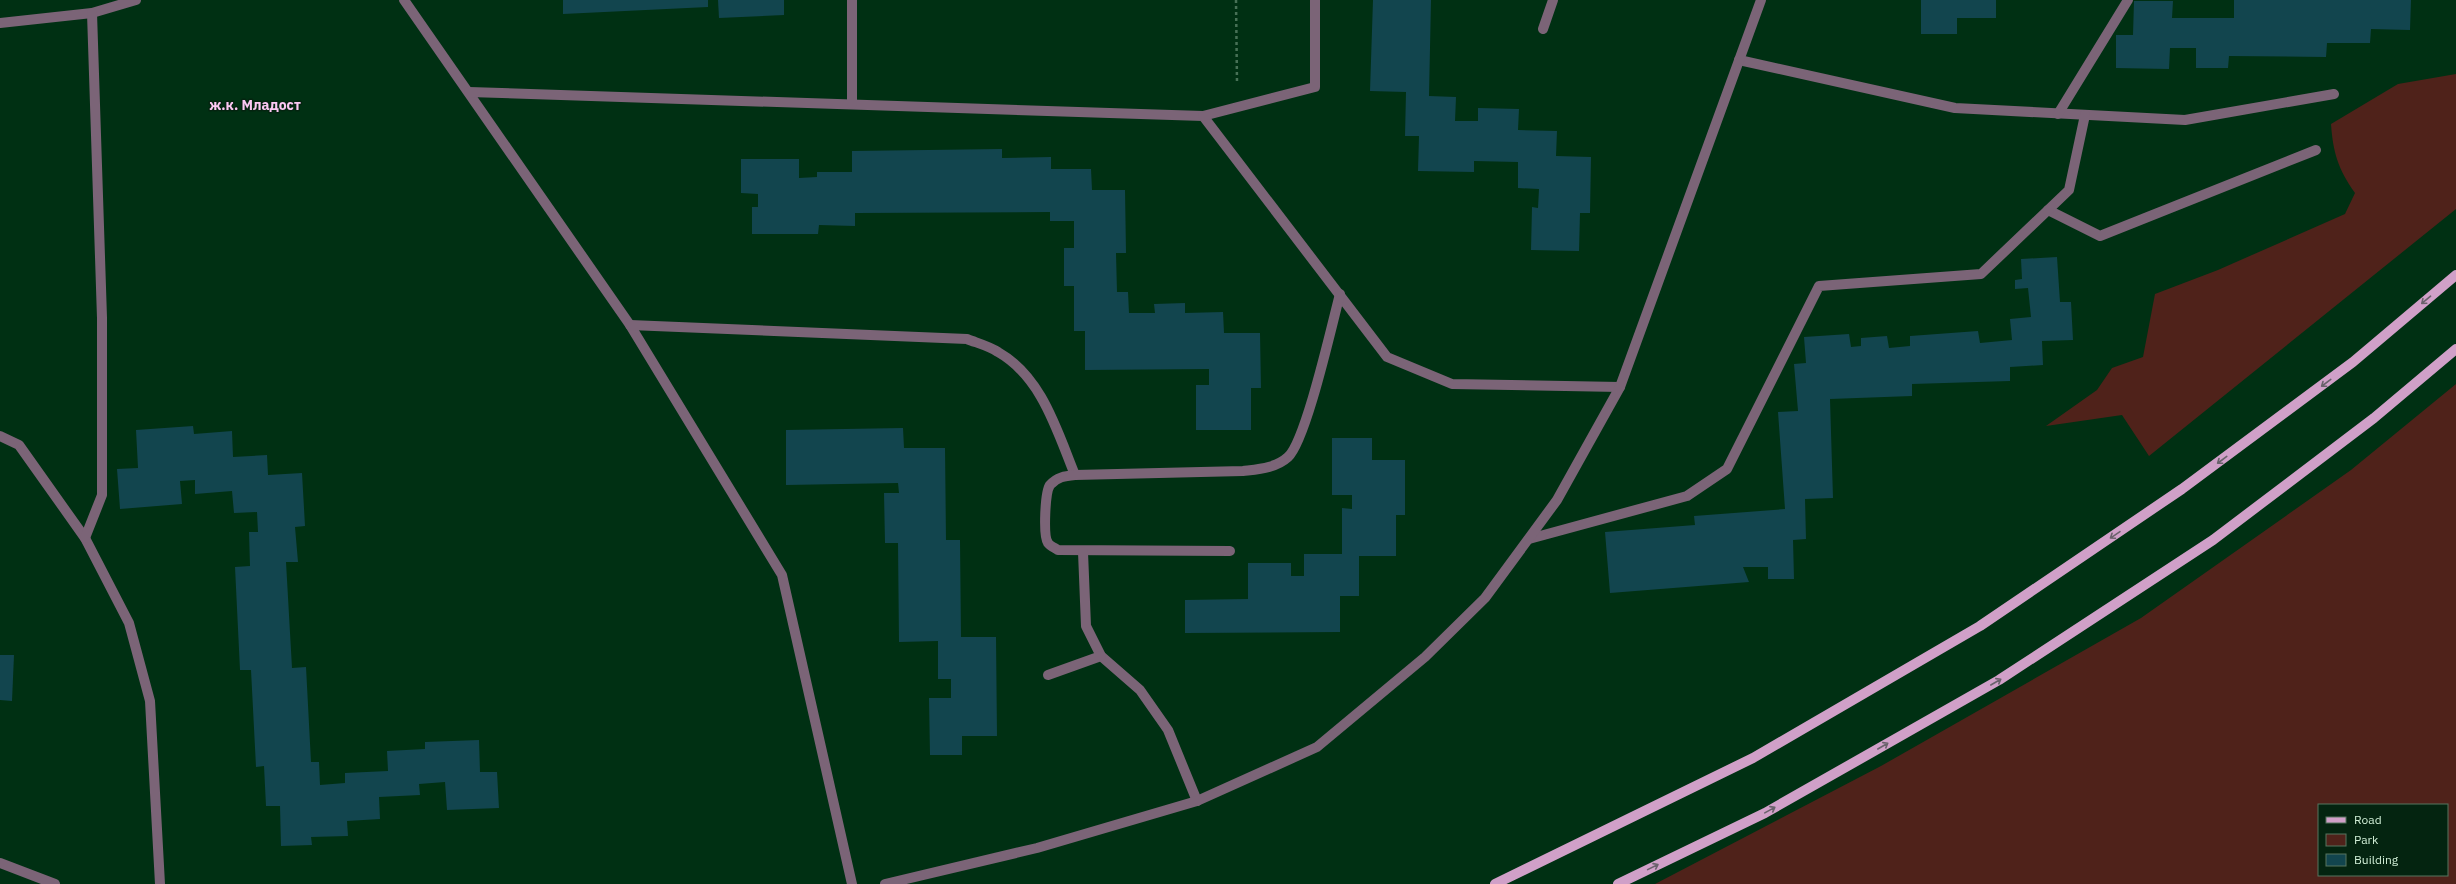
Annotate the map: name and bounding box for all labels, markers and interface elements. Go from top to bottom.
district label: ж.к. Младост [209,96,301,114]
one-way arrow [2421,296,2432,305]
one-way arrow [2321,379,2332,387]
one-way arrow [2216,456,2227,464]
one-way arrow [2110,531,2121,539]
one-way arrow [1990,677,2002,685]
one-way arrow [1877,741,1889,749]
legend [2318,804,2448,876]
one-way arrow [1764,806,1776,813]
text: Road [2354,812,2382,827]
text: Park [2354,832,2379,847]
text: Building [2354,852,2399,867]
one-way arrow [1647,863,1659,870]

